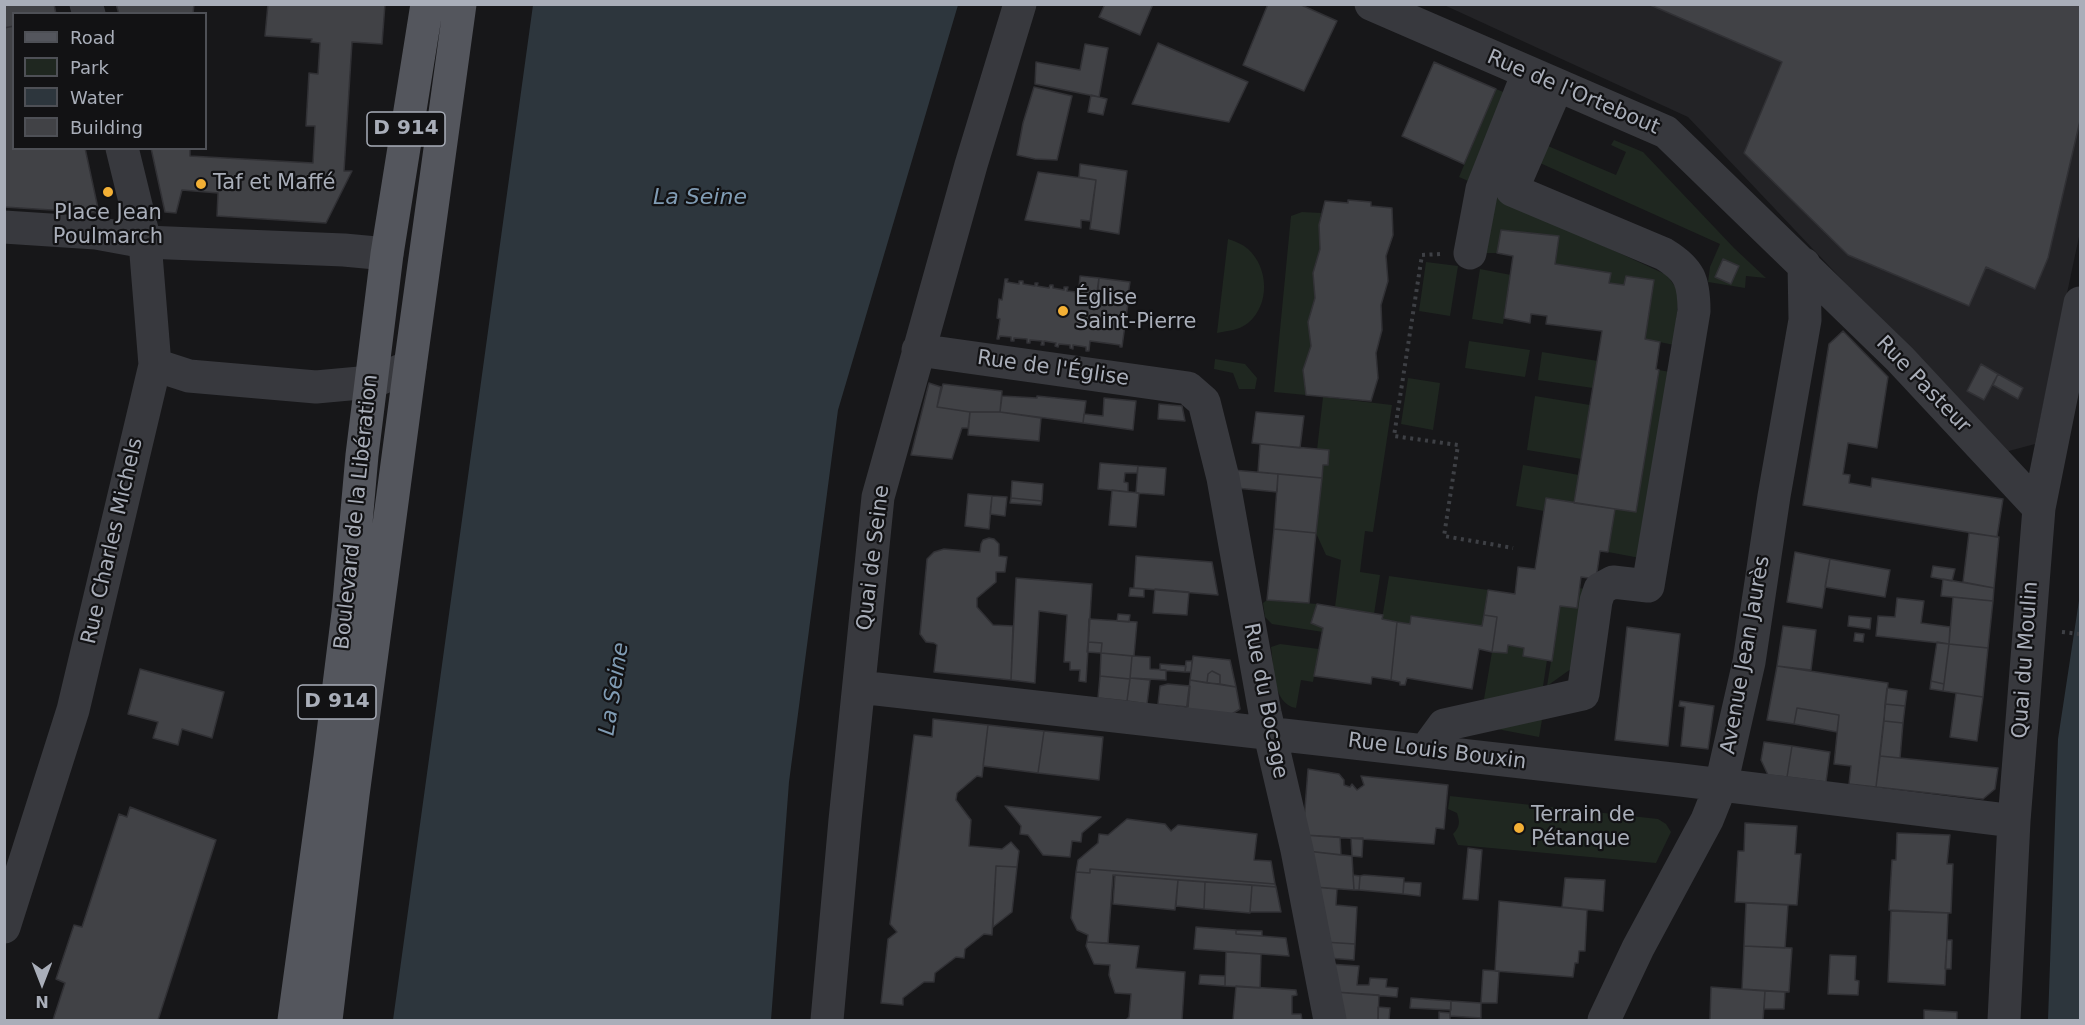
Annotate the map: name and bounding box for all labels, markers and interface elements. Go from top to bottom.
legend [12,12,207,150]
text: Road [70,27,115,48]
street label: Rue de l'Ortebout [1483,45,1663,141]
text: Park [70,57,109,78]
text: Water [70,87,123,108]
road number: D 914 [367,112,445,146]
text: Building [70,117,143,138]
place label: Taf et Maffé [213,171,335,197]
marker: Taf et Maffé [194,177,208,191]
marker: Place Jean Poulmarch [101,185,115,199]
water label: La Seine [653,185,747,211]
place label: Place Jean Poulmarch [53,201,163,251]
place label: Église Saint-Pierre [1075,286,1196,336]
marker: Église Saint-Pierre [1056,304,1070,318]
street label: Rue Pasteur [1870,331,1976,439]
street label: Rue de l'Église [975,346,1131,392]
street label: Boulevard de la Libération [330,373,384,651]
street label: Rue Charles Michels [77,435,149,647]
street label: Quai de Seine [853,484,895,632]
street label: Avenue Jean Jaurès [1716,554,1776,756]
street label: Quai du Moulin [2008,580,2044,740]
street label: Rue du Bocage [1238,621,1292,781]
water label: La Seine [595,641,635,737]
road number: D 914 [298,685,376,719]
street label: Rue Louis Bouxin [1346,729,1528,775]
place label: Terrain de Pétanque [1531,803,1635,853]
marker: Terrain de Pétanque [1512,821,1526,835]
north arrow [12,953,72,1013]
text: N [35,992,49,1011]

